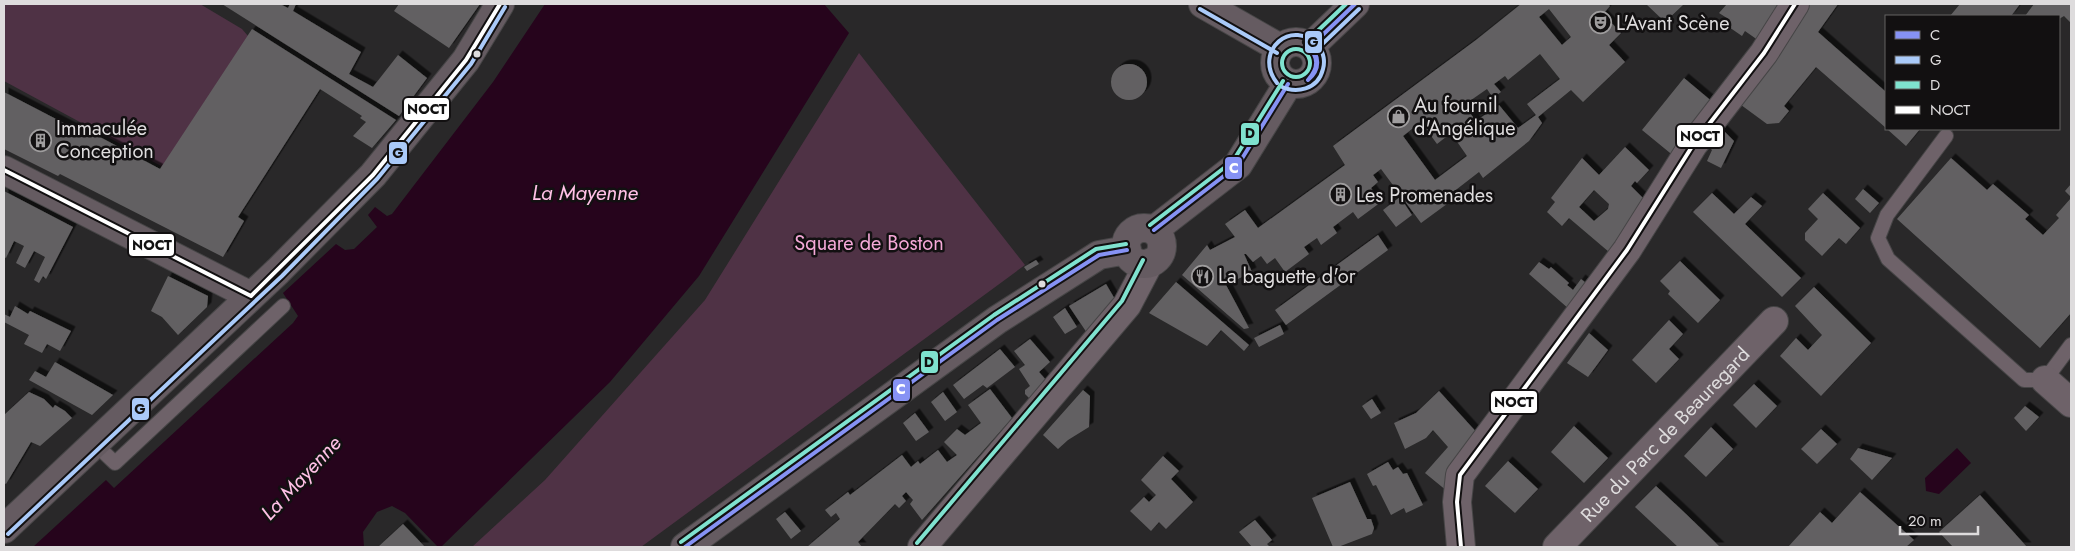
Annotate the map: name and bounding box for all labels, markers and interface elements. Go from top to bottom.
place label: L'Avant Scène [1616,9,1729,38]
theatre icon: L'Avant Scène [1588,11,1612,35]
legend [1885,15,2060,130]
text: C [1930,24,1940,46]
line badge: G [1304,30,1323,54]
text: G [1307,32,1319,52]
unlabelled marker [472,49,482,59]
text: G [1930,49,1942,71]
text: D [1930,74,1940,96]
place label: Au fournil d'Angélique [1414,91,1516,143]
line badge: NOCT [403,97,450,121]
text: NOCT [407,99,447,119]
text: NOCT [1930,99,1970,121]
shop icon: Au fournil d'Angélique [1386,105,1410,129]
place label: Immaculée Conception [56,114,154,166]
line badge: D [1240,122,1260,146]
text: D [1245,123,1255,143]
line badge: NOCT [1676,124,1724,148]
text: NOCT [1680,126,1720,146]
building icon: Immaculée Conception [28,128,52,152]
line badge: G [388,141,408,165]
text: G [392,143,404,163]
line badge: C [1224,156,1243,180]
text: C [1229,158,1239,178]
water label: La Mayenne [532,178,639,208]
place label: Les Promenades [1356,181,1493,210]
building icon: Les Promenades [1328,183,1352,207]
park label: Square de Boston [794,229,944,258]
line badge: NOCT [128,233,175,257]
text: NOCT [132,235,172,255]
place label: La baguette d'or [1218,262,1356,291]
restaurant icon: La baguette d'or [1190,264,1214,288]
unlabelled marker [1037,279,1047,289]
street label: Rue du Parc de Beauregard [1574,341,1757,529]
line badge: D [920,350,939,374]
text: D [924,352,934,372]
line badge: C [892,378,911,402]
text: C [896,379,906,399]
line badge: NOCT [1490,390,1538,414]
text: NOCT [1494,392,1534,412]
line badge: G [131,397,150,421]
text: G [134,399,146,419]
water label: La Mayenne [254,429,349,527]
scale bar [1900,504,1978,536]
text: 20 m [1908,510,1942,532]

